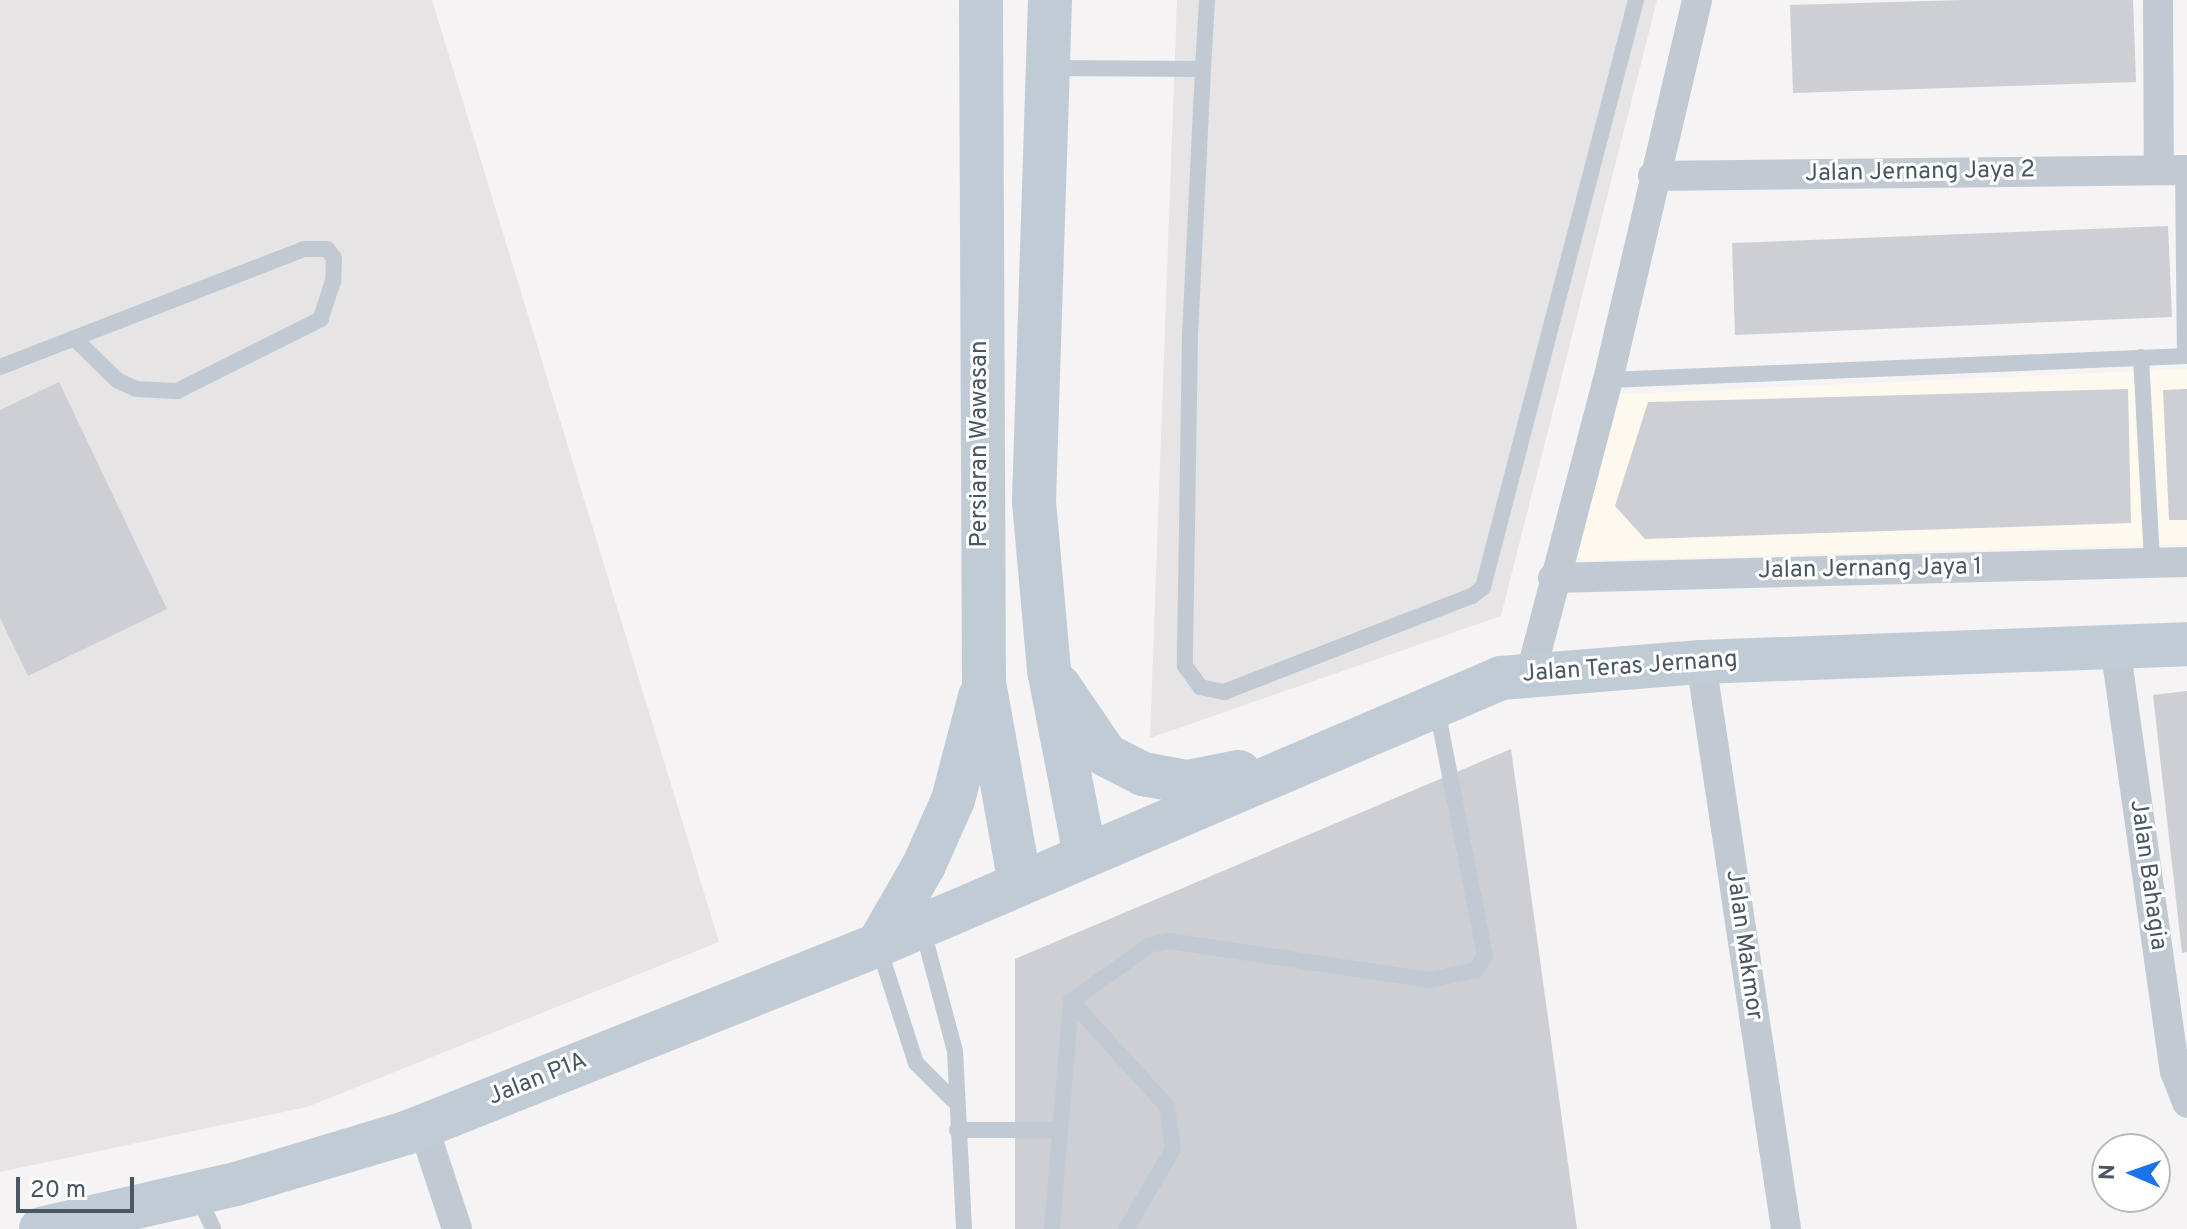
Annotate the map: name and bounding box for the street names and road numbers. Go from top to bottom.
street label: Jalan Jernang Jaya 2 [1805,157,2035,189]
street label: Persiaran Wawasan [967,340,995,548]
street label: Jalan Jernang Jaya 1 [1758,554,1982,586]
street label: Jalan Teras Jernang [1521,646,1739,690]
street label: Jalan Bahagia [2122,798,2172,952]
street label: Jalan Makmor [1718,868,1768,1022]
street label: Jalan P1A [485,1047,591,1113]

